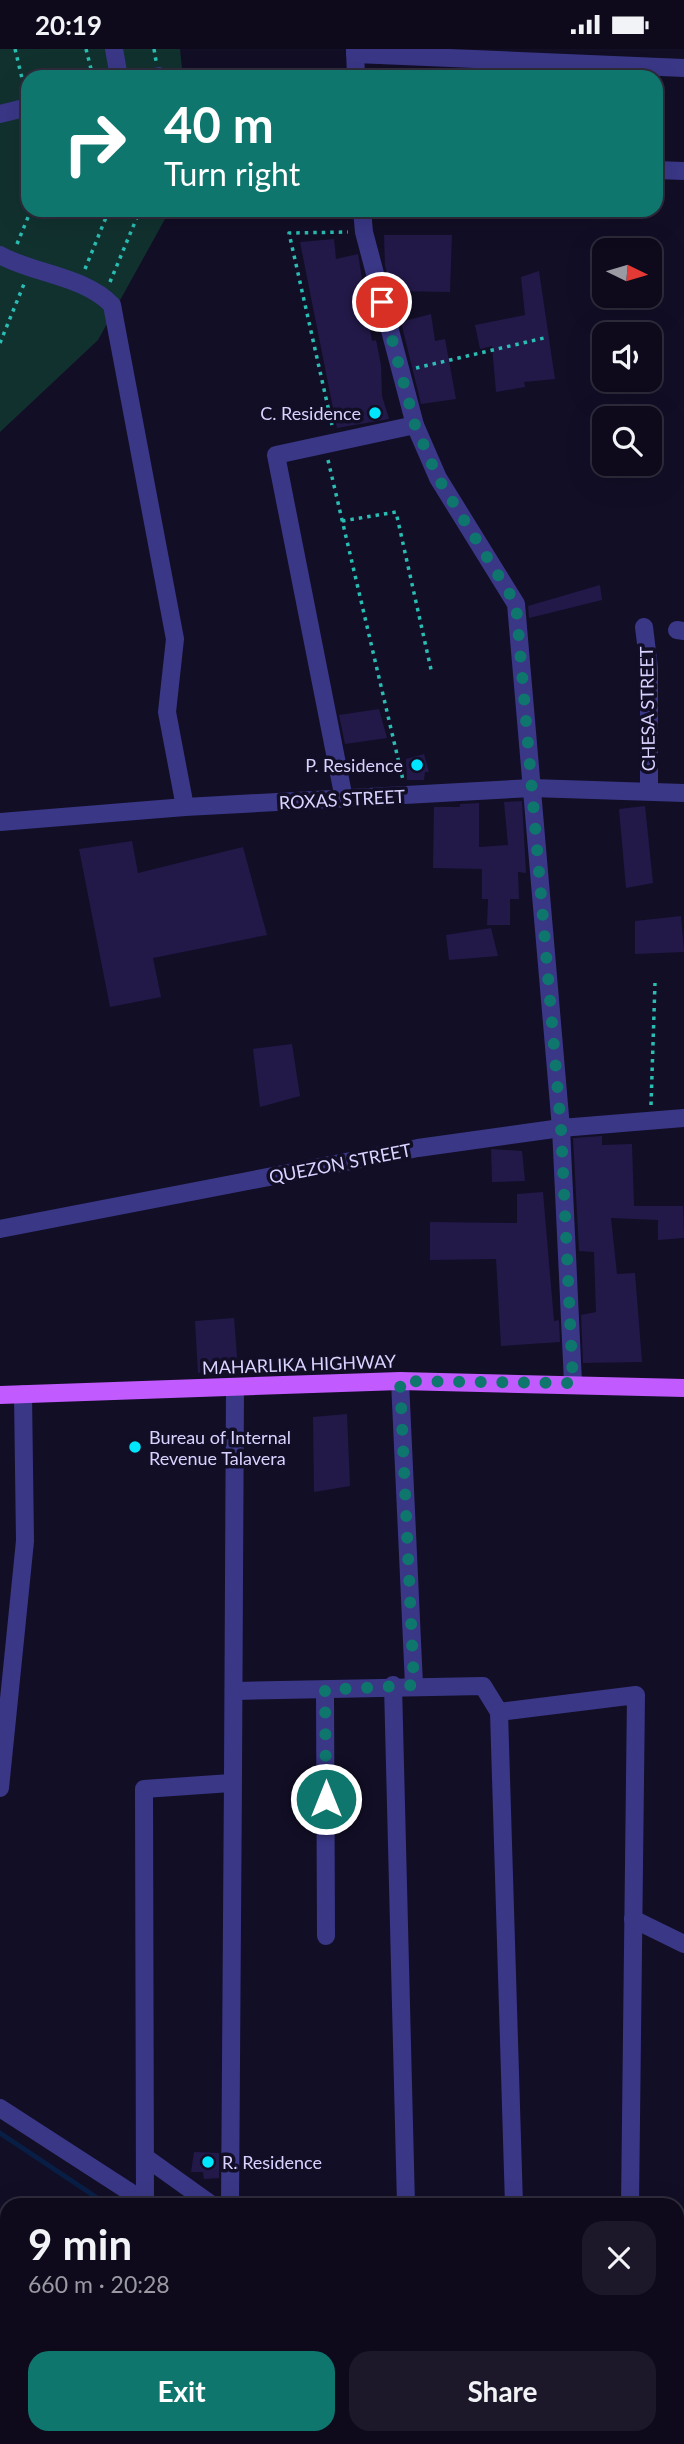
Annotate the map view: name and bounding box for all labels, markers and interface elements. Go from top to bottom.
text: 20:19 [35,9,102,41]
text: 40 m [164,95,274,153]
icon: right [49,98,140,189]
text: Turn right [164,154,300,193]
north arrow [592,238,662,308]
map controls [592,238,662,476]
pin [352,272,412,332]
icon: arrive [363,283,401,321]
button: sound [592,322,662,392]
place label: C. Residence [260,402,361,424]
marker: C. Residence [367,405,383,421]
button: search [592,406,662,476]
street label: CHESA STREET [635,646,659,772]
place label: P. Residence [305,754,403,776]
marker: P. Residence [409,757,425,773]
street label: ROXAS STREET [278,785,406,813]
street label: QUEZON STREET [267,1138,413,1188]
street label: MAHARLIKA HIGHWAY [202,1350,397,1378]
place label: Bureau of Internal Revenue Talavera [149,1426,291,1469]
marker: Bureau of Internal Revenue Talavera [127,1439,143,1455]
position arrow [289,1762,363,1836]
place label: R. Residence [222,2151,322,2173]
marker: R. Residence [200,2154,216,2170]
text: 9 min [28,2219,132,2269]
button: close [582,2221,656,2295]
text: 660 m · 20:28 [28,2270,170,2298]
button: Exit [28,2351,335,2431]
button: Share [349,2351,656,2431]

